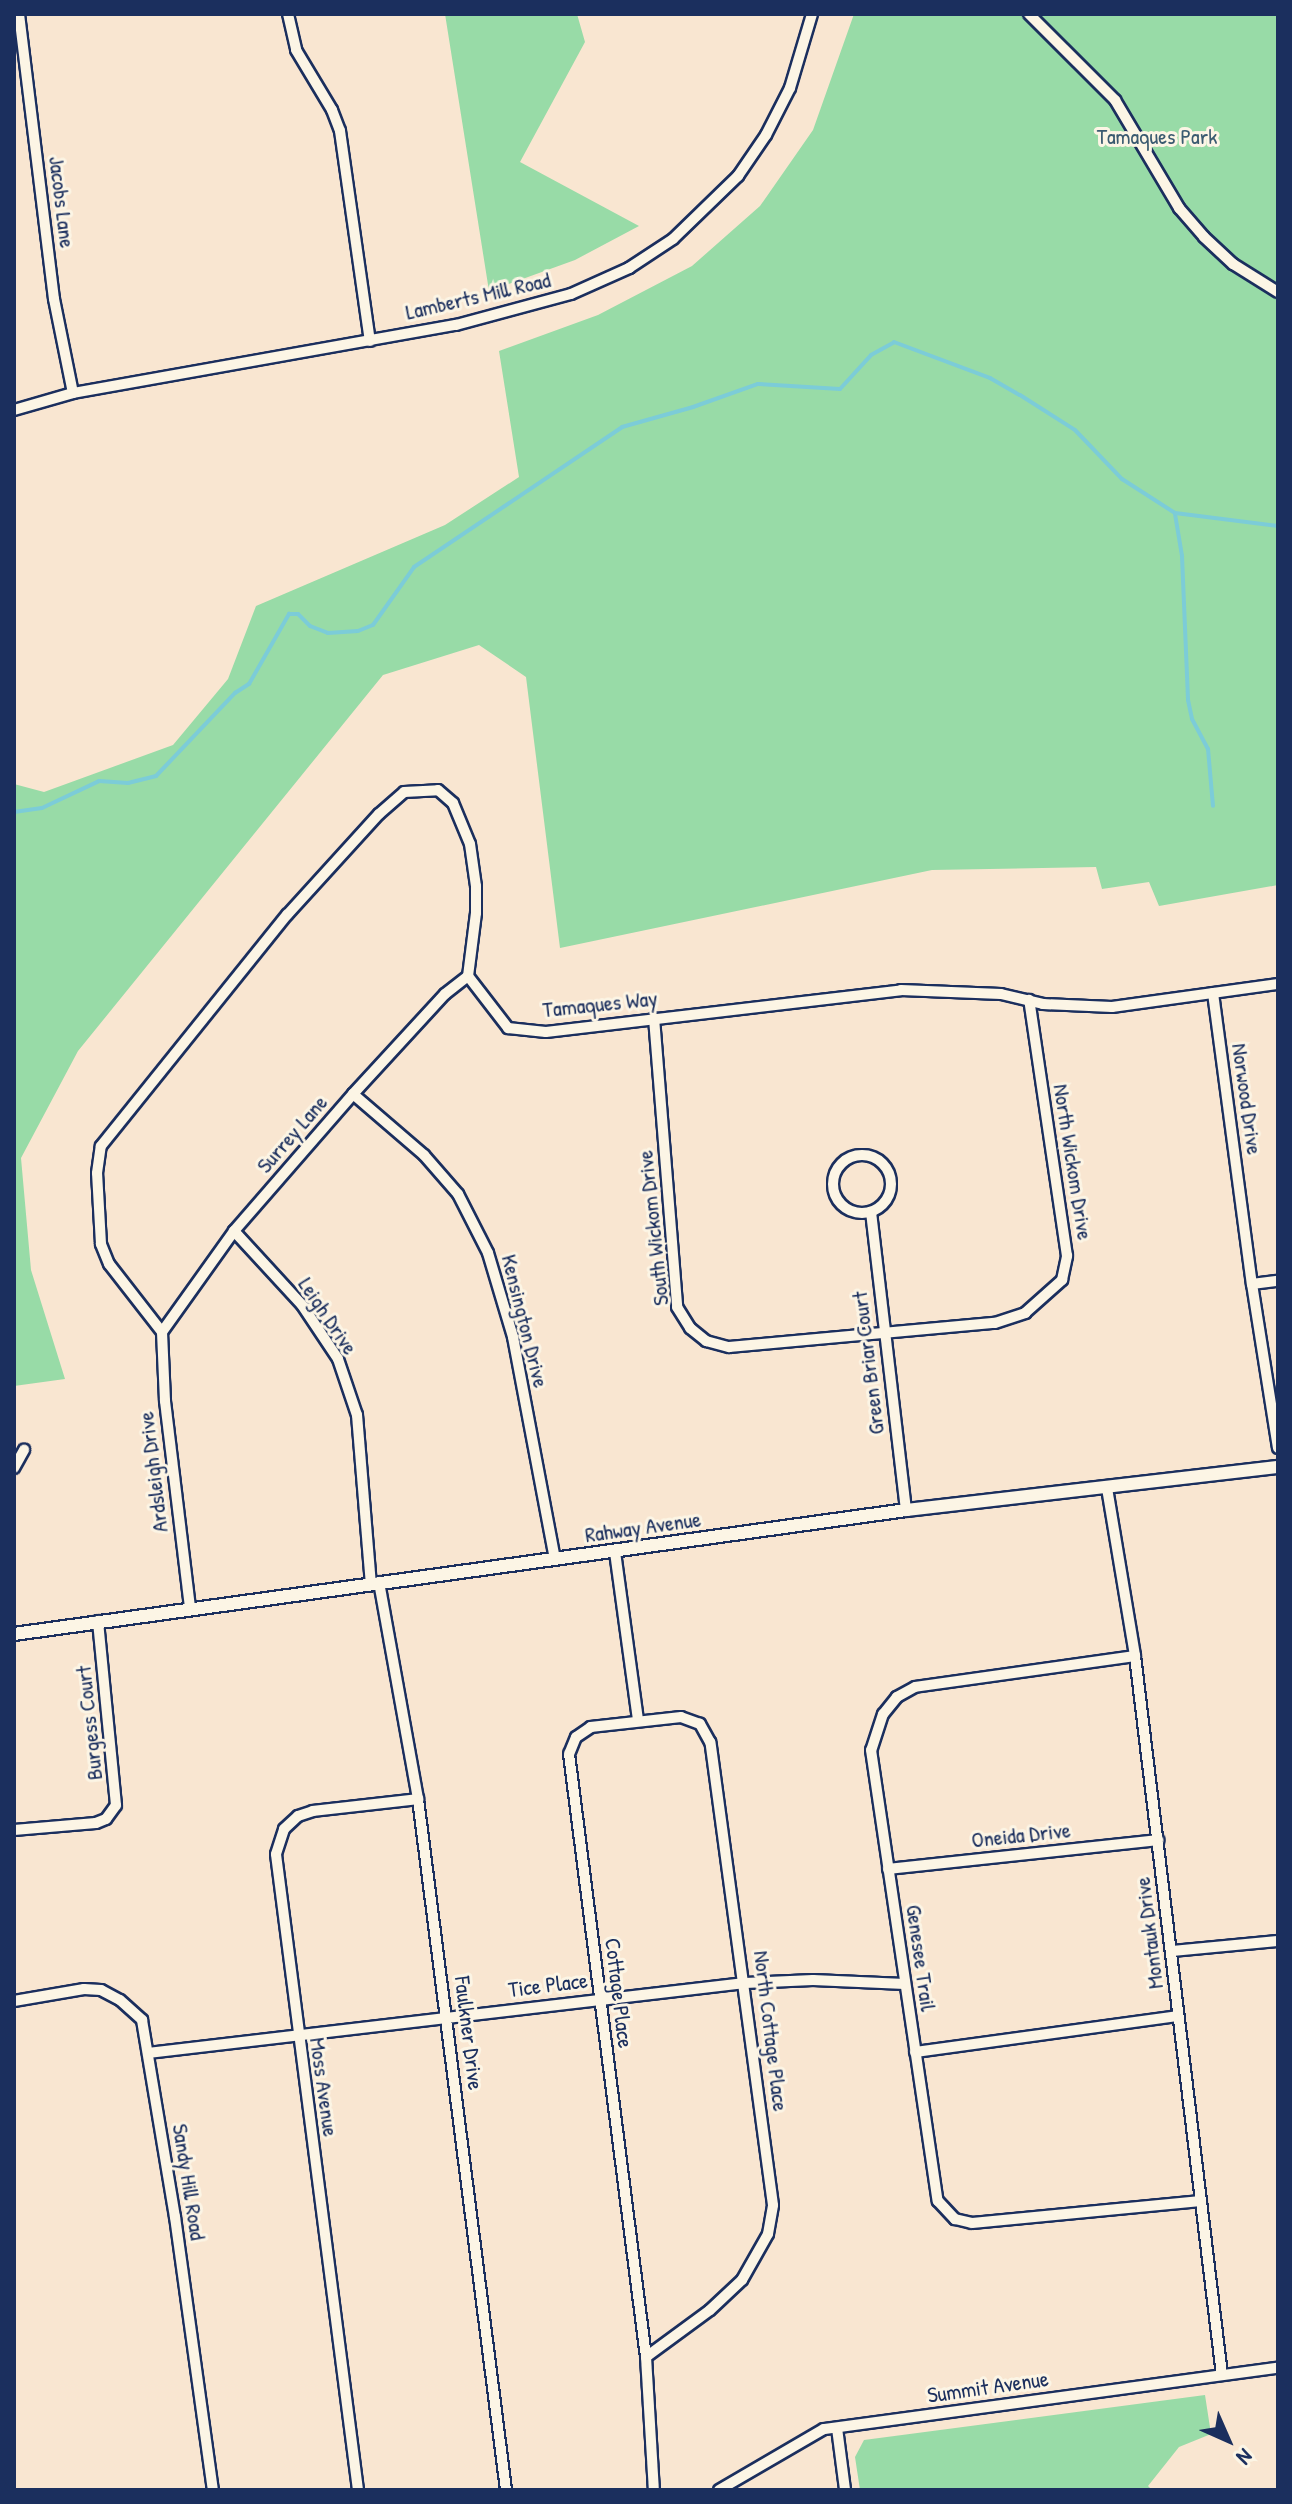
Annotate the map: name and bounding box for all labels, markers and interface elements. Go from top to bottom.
park label: Tamaques Park [1097,124,1217,150]
street label: Jacobs Lane [43,155,81,249]
street label: Lamberts Mill Road [403,267,553,325]
street label: Tamaques Way [541,985,659,1023]
street label: Norwood Drive [1226,1042,1268,1156]
street label: North Wickom Drive [1048,1082,1098,1242]
street label: Surrey Lane [251,1090,333,1178]
street label: South Wickom Drive [632,1149,674,1307]
street label: Kensington Drive [496,1252,554,1390]
street label: Leigh Drive [293,1272,363,1360]
street label: Green Briar Court [846,1290,890,1436]
street label: Ardsleigh Drive [133,1410,173,1534]
street label: Rahway Avenue [583,1506,703,1548]
street label: Burgess Court [70,1665,108,1781]
street label: Oneida Drive [970,1817,1072,1853]
street label: Montauk Drive [1129,1876,1169,1990]
street label: Genesee Trail [900,1903,942,2013]
street label: Cottage Place [599,1936,639,2050]
street label: North Cottage Place [748,1949,794,2113]
street label: Tice Place [507,1967,589,2003]
street label: Faulkner Drive [449,1975,489,2091]
street label: Moss Avenue [304,2036,344,2138]
street label: Sandy Hill Road [167,2122,211,2242]
street label: Summit Avenue [926,2365,1050,2409]
north arrow [1188,2400,1268,2480]
text: N [1230,2442,1260,2472]

